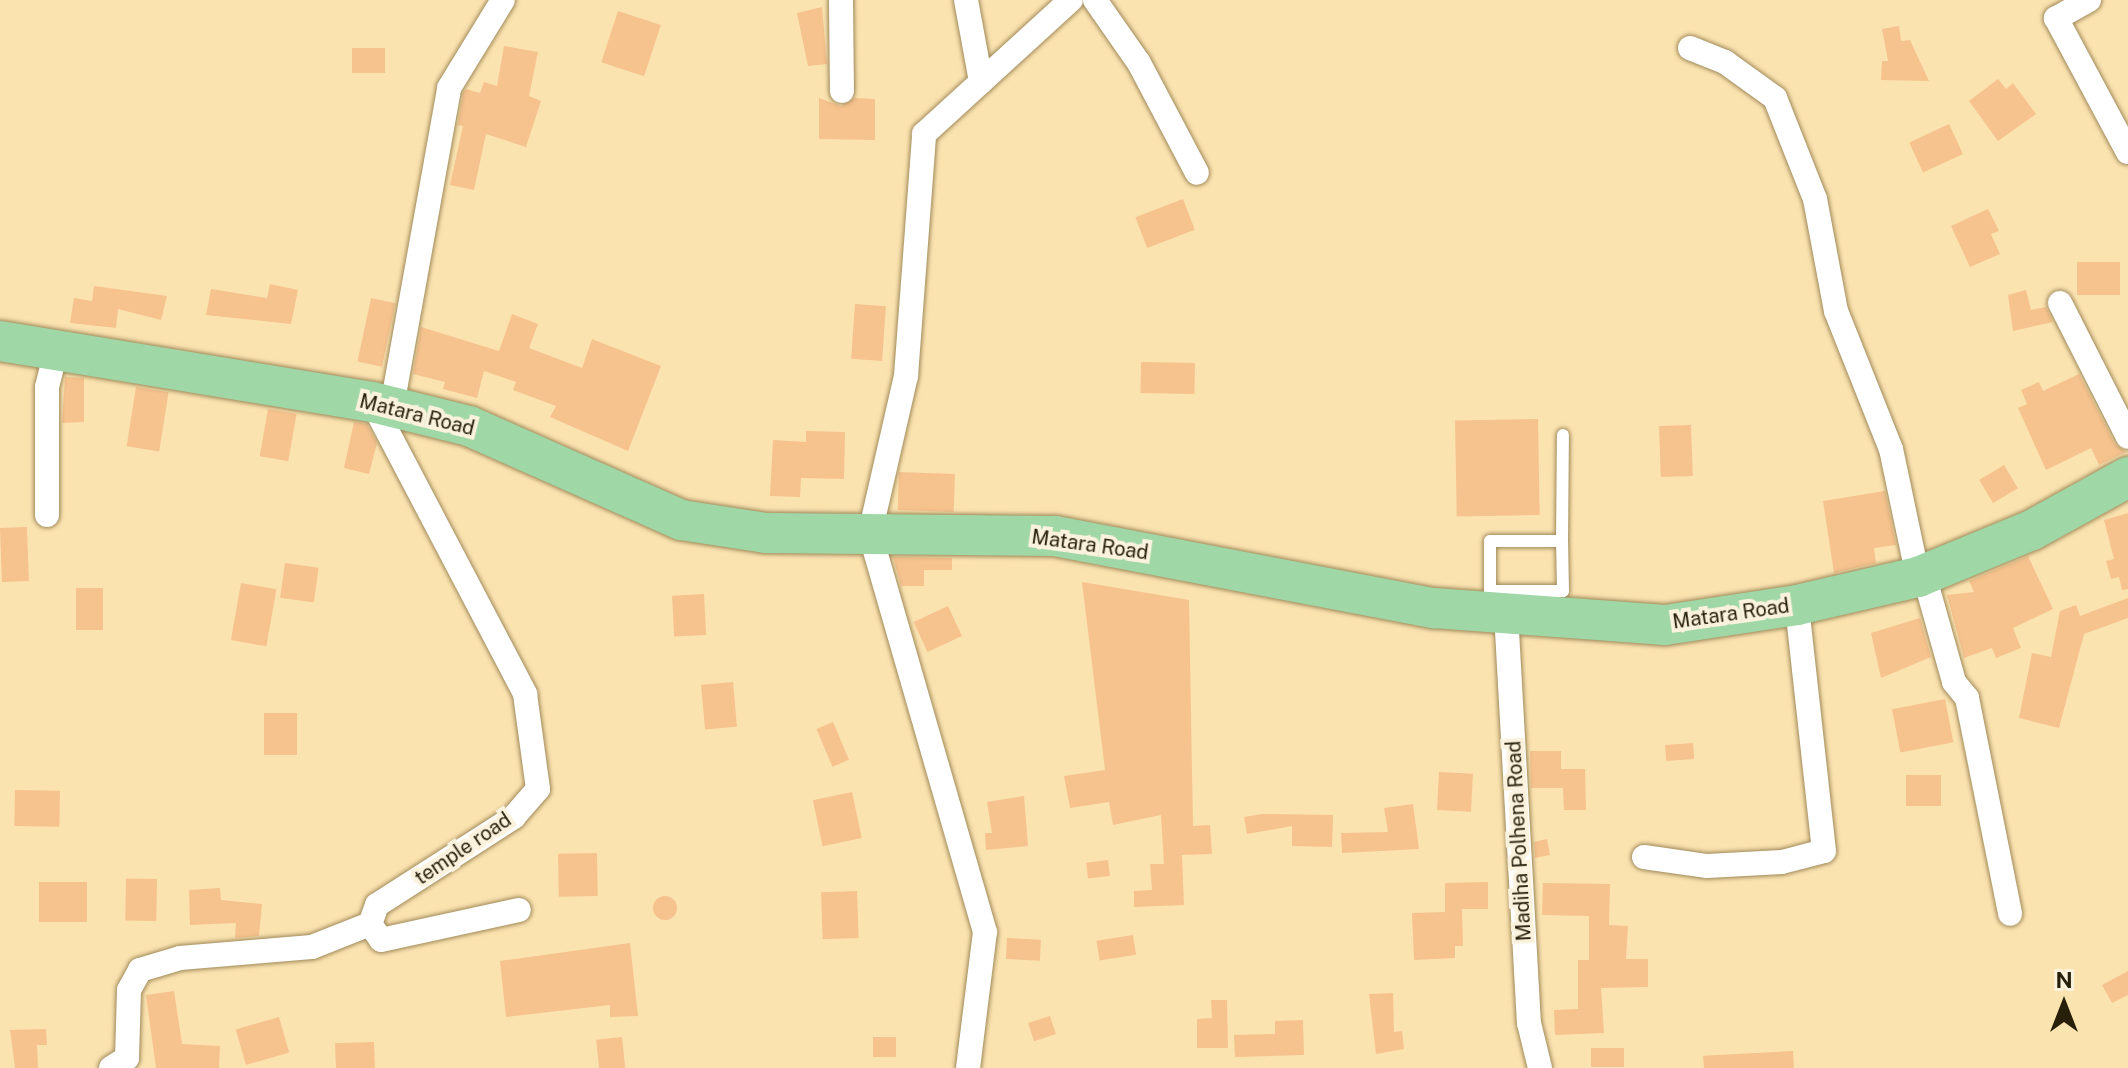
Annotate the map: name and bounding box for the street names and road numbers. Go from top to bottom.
street label: Matara Road [357,389,477,441]
street label: Matara Road [1030,525,1150,565]
street label: Matara Road [1671,594,1791,634]
street label: Madiha Polhena Road [1502,740,1536,942]
street label: temple road [410,808,516,890]

